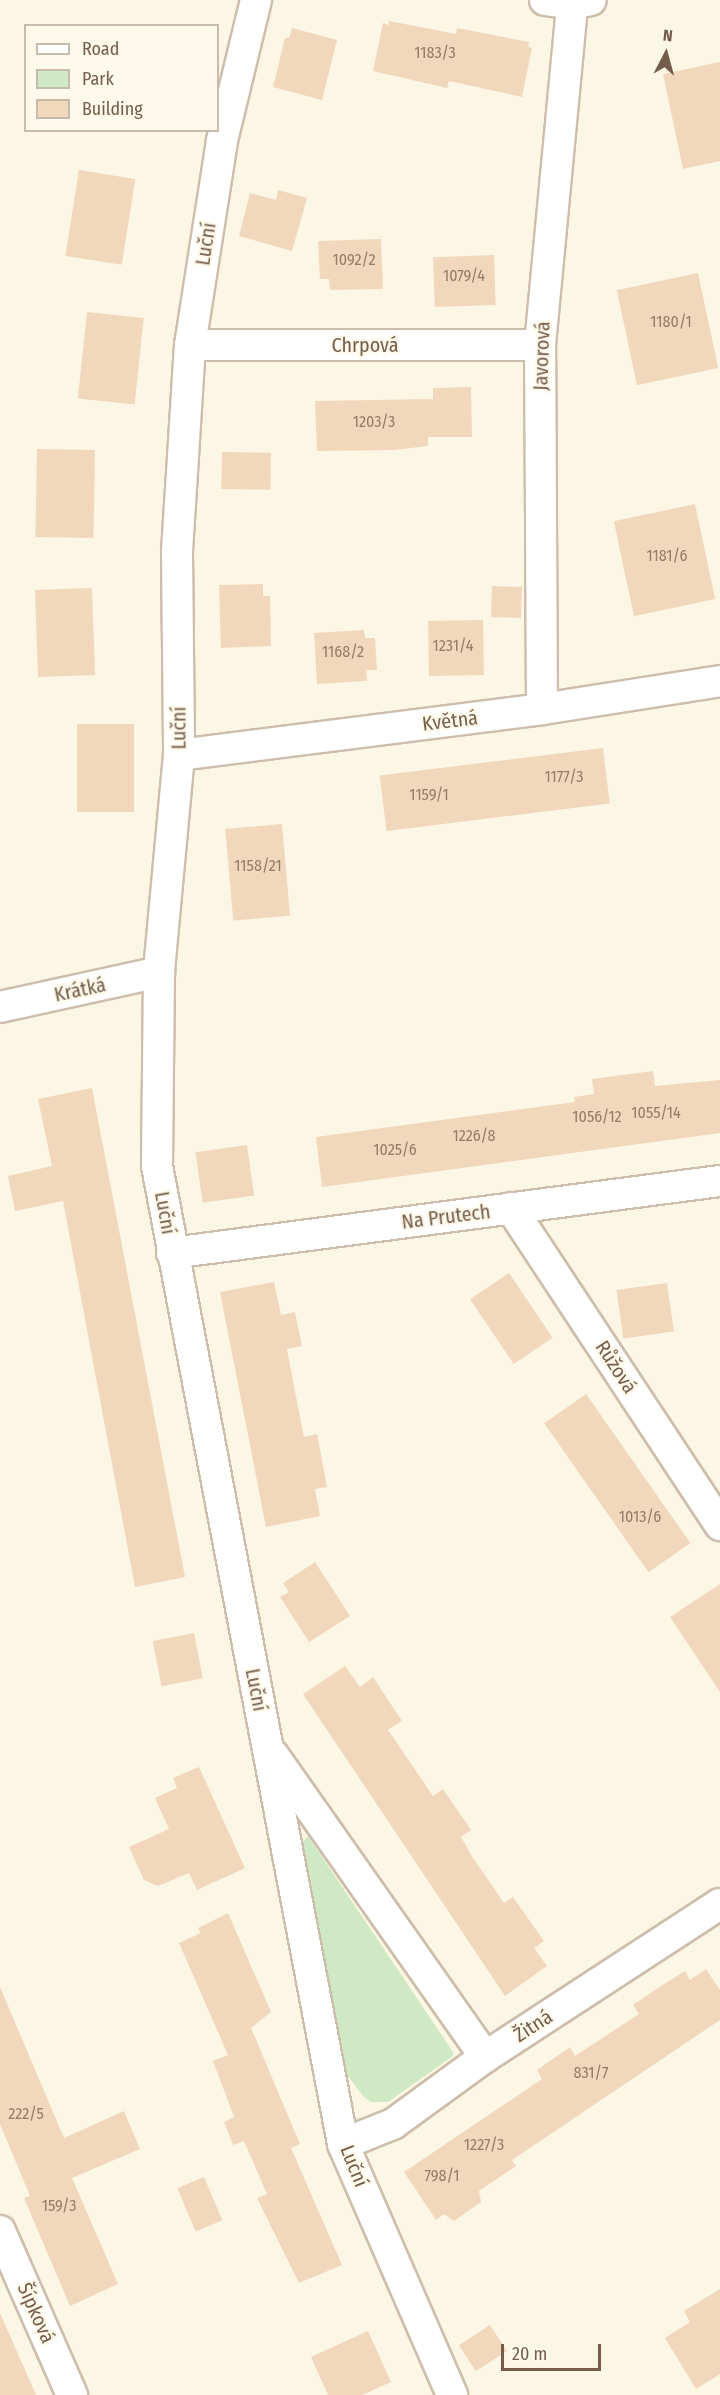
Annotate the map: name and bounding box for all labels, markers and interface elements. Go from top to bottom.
legend [24,24,219,132]
north arrow [636,24,696,84]
text: N [662,26,674,46]
text: Road [82,38,119,60]
house number: 1183/3 [414,43,456,63]
text: Park [82,68,114,90]
text: Building [82,98,143,120]
street label: Luční [191,221,221,267]
house number: 1092/2 [333,250,375,270]
house number: 1079/4 [443,266,485,286]
house number: 1180/1 [650,312,692,332]
street label: Javorová [529,321,555,391]
street label: Chrpová [332,333,398,357]
house number: 1203/3 [353,412,395,432]
house number: 1181/6 [646,546,688,566]
house number: 1231/4 [433,636,473,656]
house number: 1168/2 [322,642,364,662]
street label: Luční [167,706,191,750]
street label: Květná [421,706,479,736]
house number: 1177/3 [545,767,583,787]
house number: 1159/1 [409,785,449,805]
house number: 1158/21 [234,856,282,876]
street label: Krátká [52,973,108,1007]
house number: 1055/14 [631,1103,681,1123]
house number: 1056/12 [572,1107,622,1127]
house number: 1226/8 [452,1126,496,1146]
house number: 1025/6 [373,1140,417,1160]
street label: Luční [149,1190,181,1236]
street label: Na Prutech [400,1200,492,1234]
street label: Růžová [590,1336,642,1398]
house number: 1013/6 [619,1507,661,1527]
street label: Luční [240,1667,272,1713]
street label: Žitná [509,2005,557,2047]
house number: 831/7 [573,2063,609,2083]
house number: 222/5 [8,2104,44,2124]
house number: 1227/3 [464,2135,504,2155]
street label: Luční [335,2141,373,2191]
house number: 798/1 [425,2166,459,2186]
house number: 159/3 [42,2196,76,2216]
street label: Šípková [12,2279,60,2347]
scale bar [504,2332,604,2370]
text: 20 m [512,2343,547,2365]

